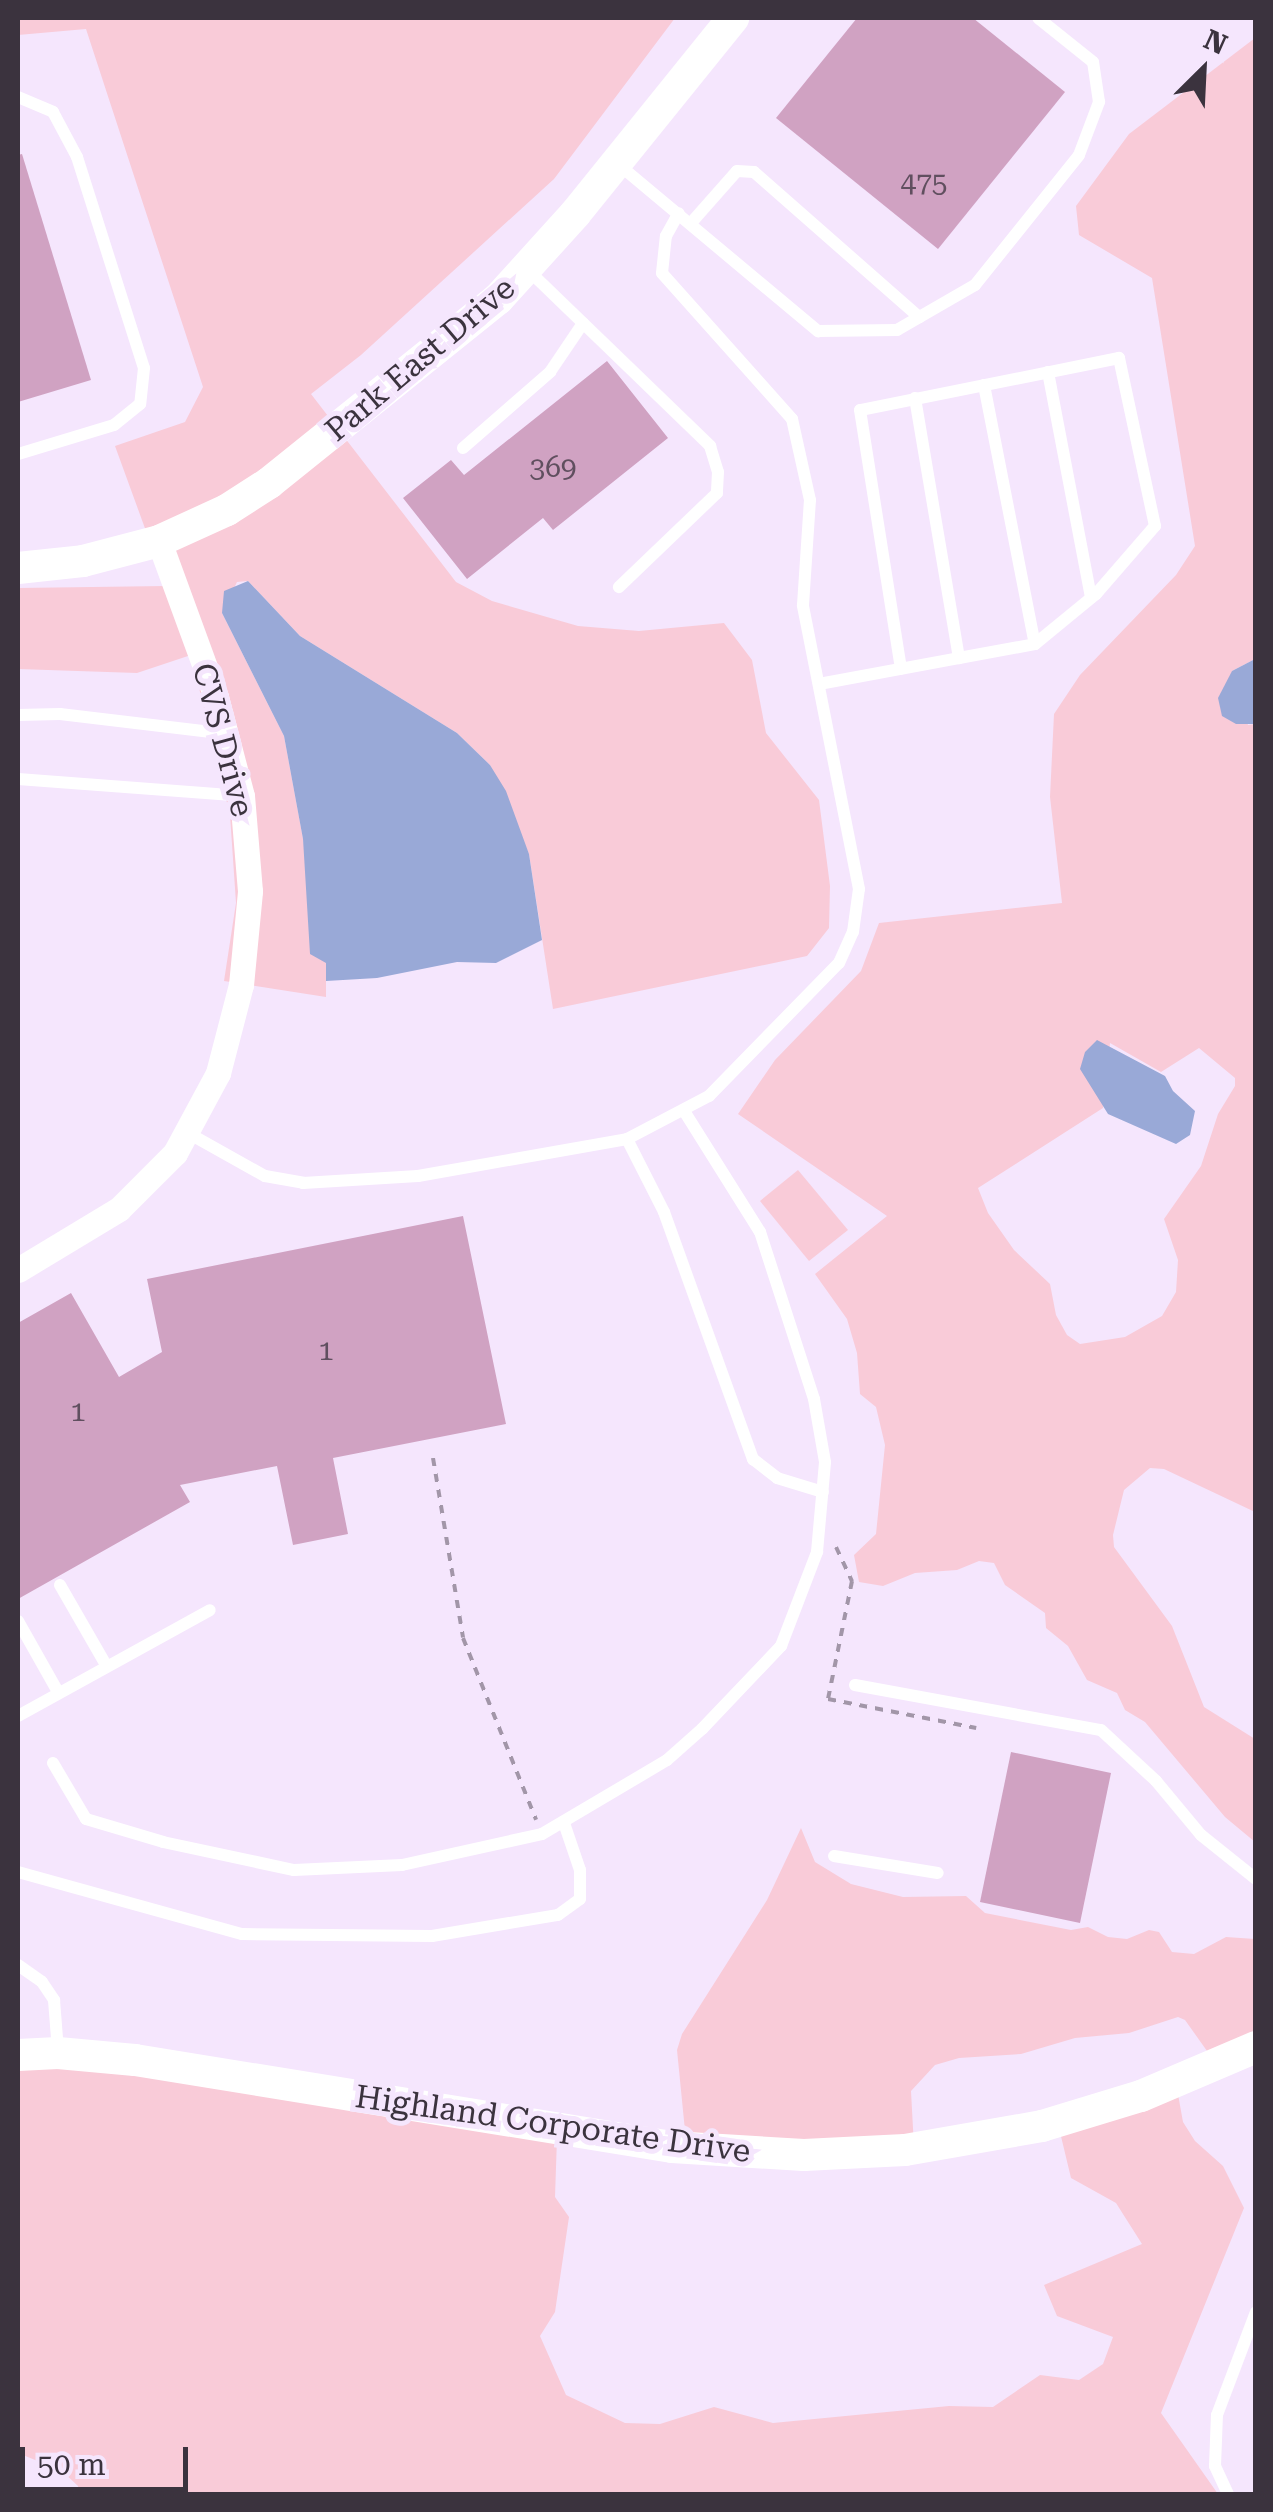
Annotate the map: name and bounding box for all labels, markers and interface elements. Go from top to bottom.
north arrow [1153,20,1253,120]
text: N [1199,23,1232,62]
house number: 475 [900,166,948,200]
street label: Park East Drive [317,269,523,449]
house number: 369 [529,451,577,485]
street label: CVS Drive [184,659,262,821]
house number: 1 [318,1334,334,1368]
house number: 1 [70,1395,86,1429]
street label: Highland Corporate Drive [353,2077,753,2171]
scale bar [25,2427,192,2489]
text: 50 m [37,2447,106,2482]

